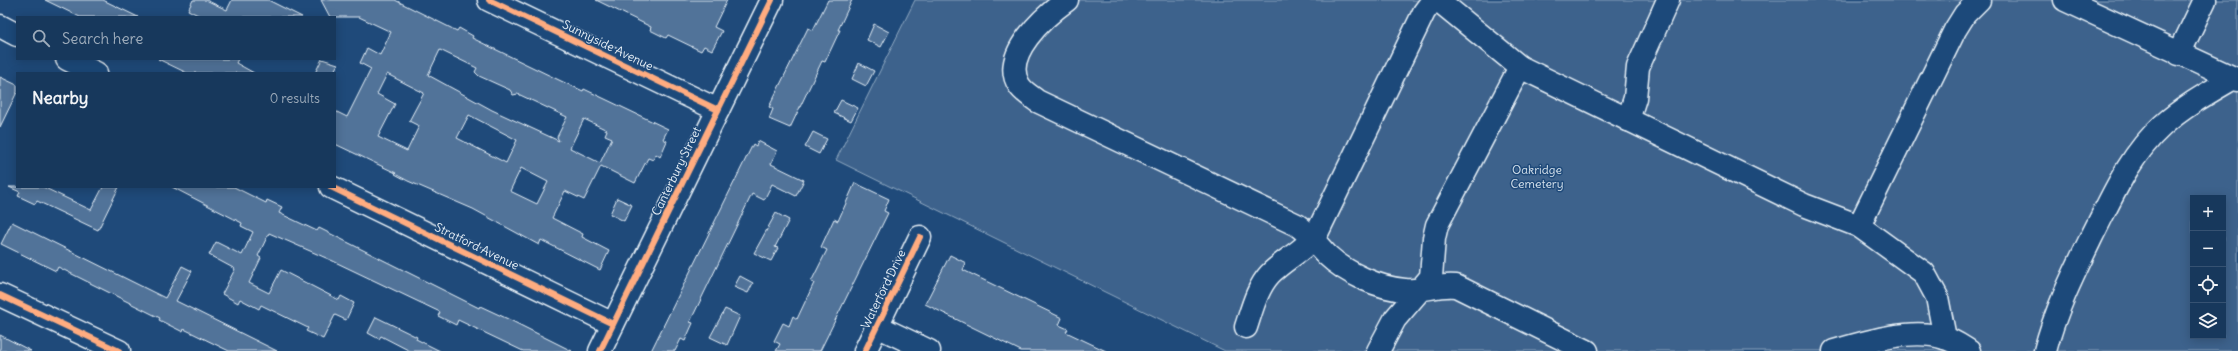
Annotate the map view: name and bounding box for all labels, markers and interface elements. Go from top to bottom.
search box [16,16,336,60]
street label: Sunnyside Avenue [560,17,656,73]
icon: search [30,27,52,49]
text: Search here [62,29,143,48]
text: Nearby [32,87,88,109]
text: 0 results [270,90,320,107]
street label: Canterbury Street [648,124,704,218]
park label: Oakridge Cemetery [1510,162,1564,191]
map controls [2190,195,2226,339]
button: + [2190,195,2226,231]
street label: Stratford Avenue [433,219,521,273]
button: − [2190,231,2226,267]
street label: Waterford Drive [857,247,909,331]
button: locate [2190,267,2226,303]
button: layers [2190,303,2226,339]

